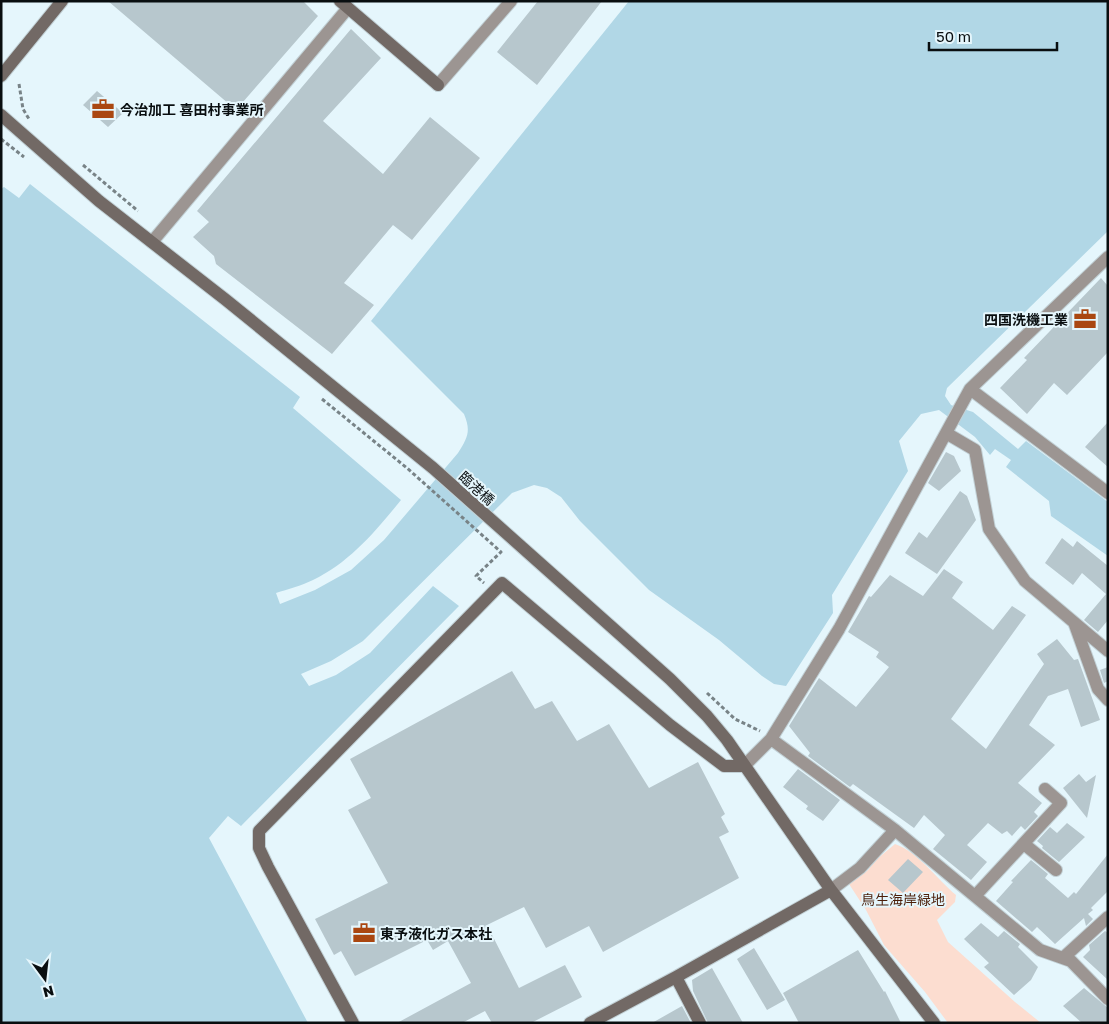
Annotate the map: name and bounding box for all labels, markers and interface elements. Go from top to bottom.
scale bar [929,20,1056,52]
text: 50 m [936,27,971,45]
office icon: 今治加工 喜田村事業所 [90,96,116,122]
place label: 今治加工 喜田村事業所 [120,101,264,118]
office icon: 四国洗機工業 [1072,306,1098,332]
place label: 四国洗機工業 [984,311,1068,328]
street label: 臨港橋 [456,468,498,508]
park label: 鳥生海岸緑地 [861,891,945,908]
office icon: 東予液化ガス本社 [351,920,377,946]
place label: 東予液化ガス本社 [380,925,492,942]
north arrow [20,954,70,1004]
text: N [41,982,56,1002]

